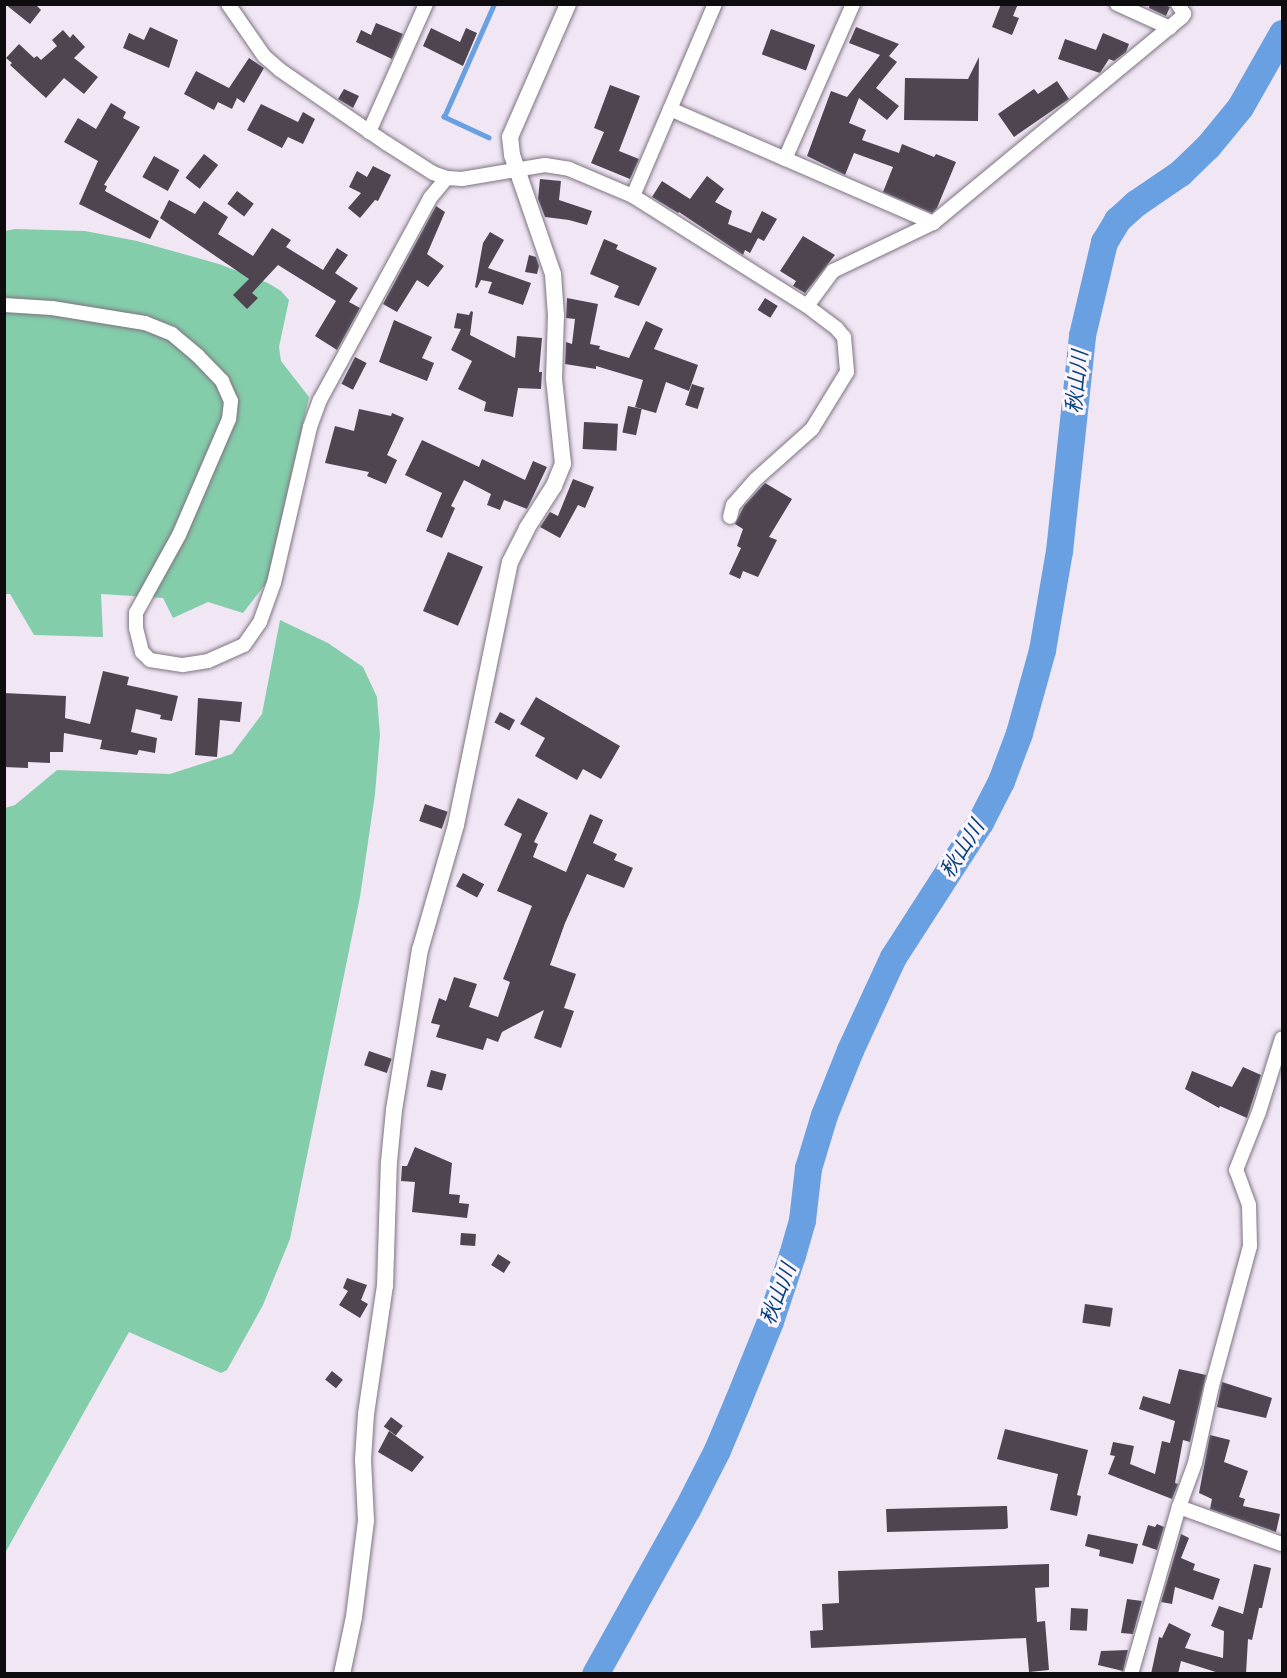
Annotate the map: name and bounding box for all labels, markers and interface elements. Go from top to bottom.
water label: 秋山川 [1061,349,1093,415]
water label: 秋山川 [935,816,989,882]
water label: 秋山川 [755,1260,801,1328]

